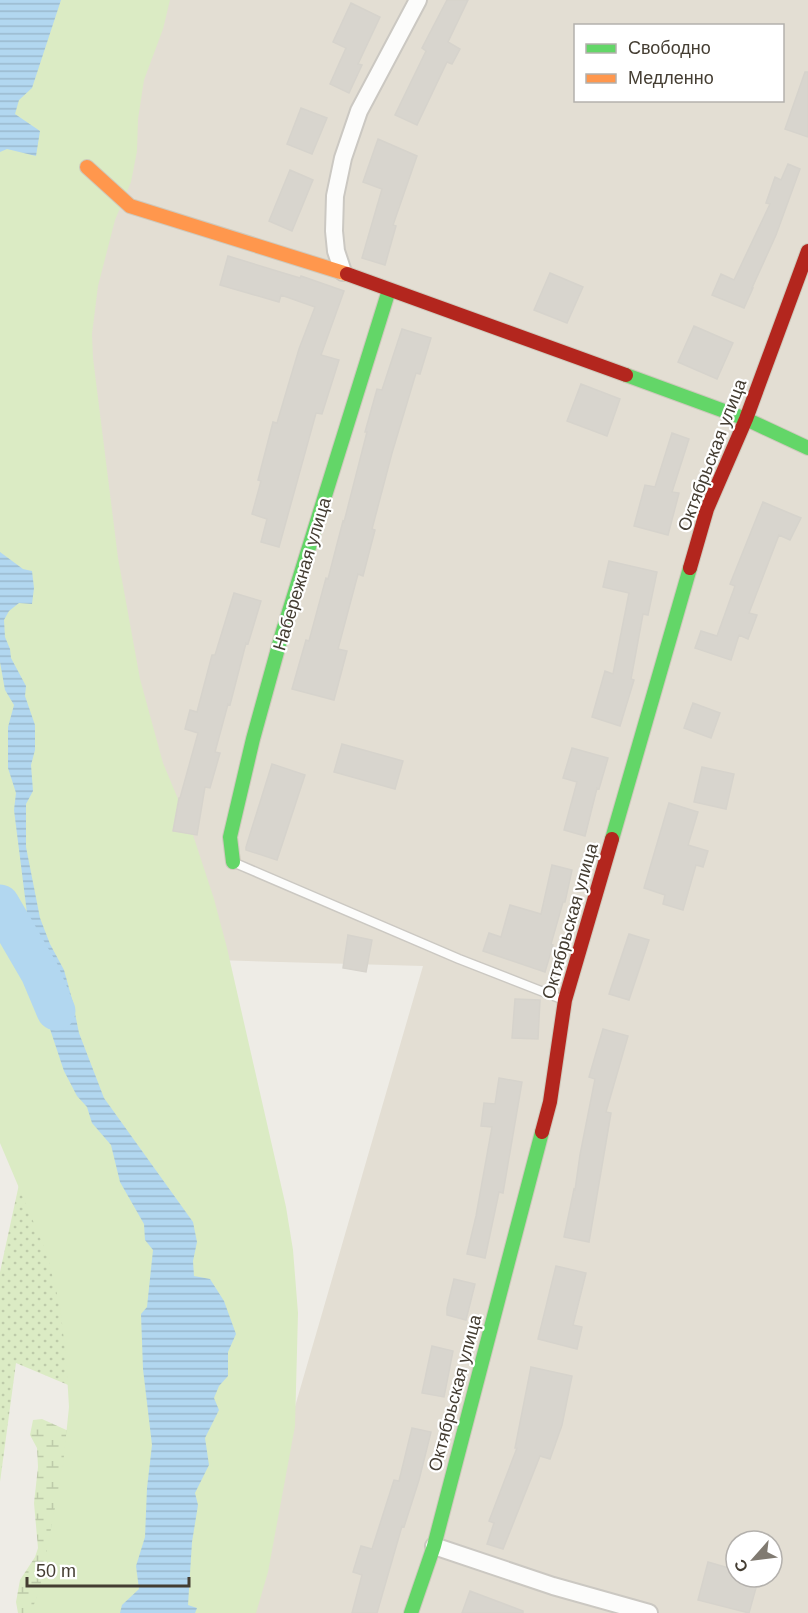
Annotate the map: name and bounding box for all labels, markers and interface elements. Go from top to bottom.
legend [574,24,784,102]
text: Свободно [628,38,711,58]
text: Медленно [628,68,714,88]
street label: Октябрьская улица [674,375,751,534]
street label: Набережная улица [269,494,335,653]
street label: Октябрьская улица [538,840,602,1001]
street label: Октябрьская улица [424,1312,486,1473]
north arrow [724,1529,784,1589]
scale bar [27,1550,189,1588]
text: С [731,1556,751,1575]
text: 50 m [36,1561,76,1581]

